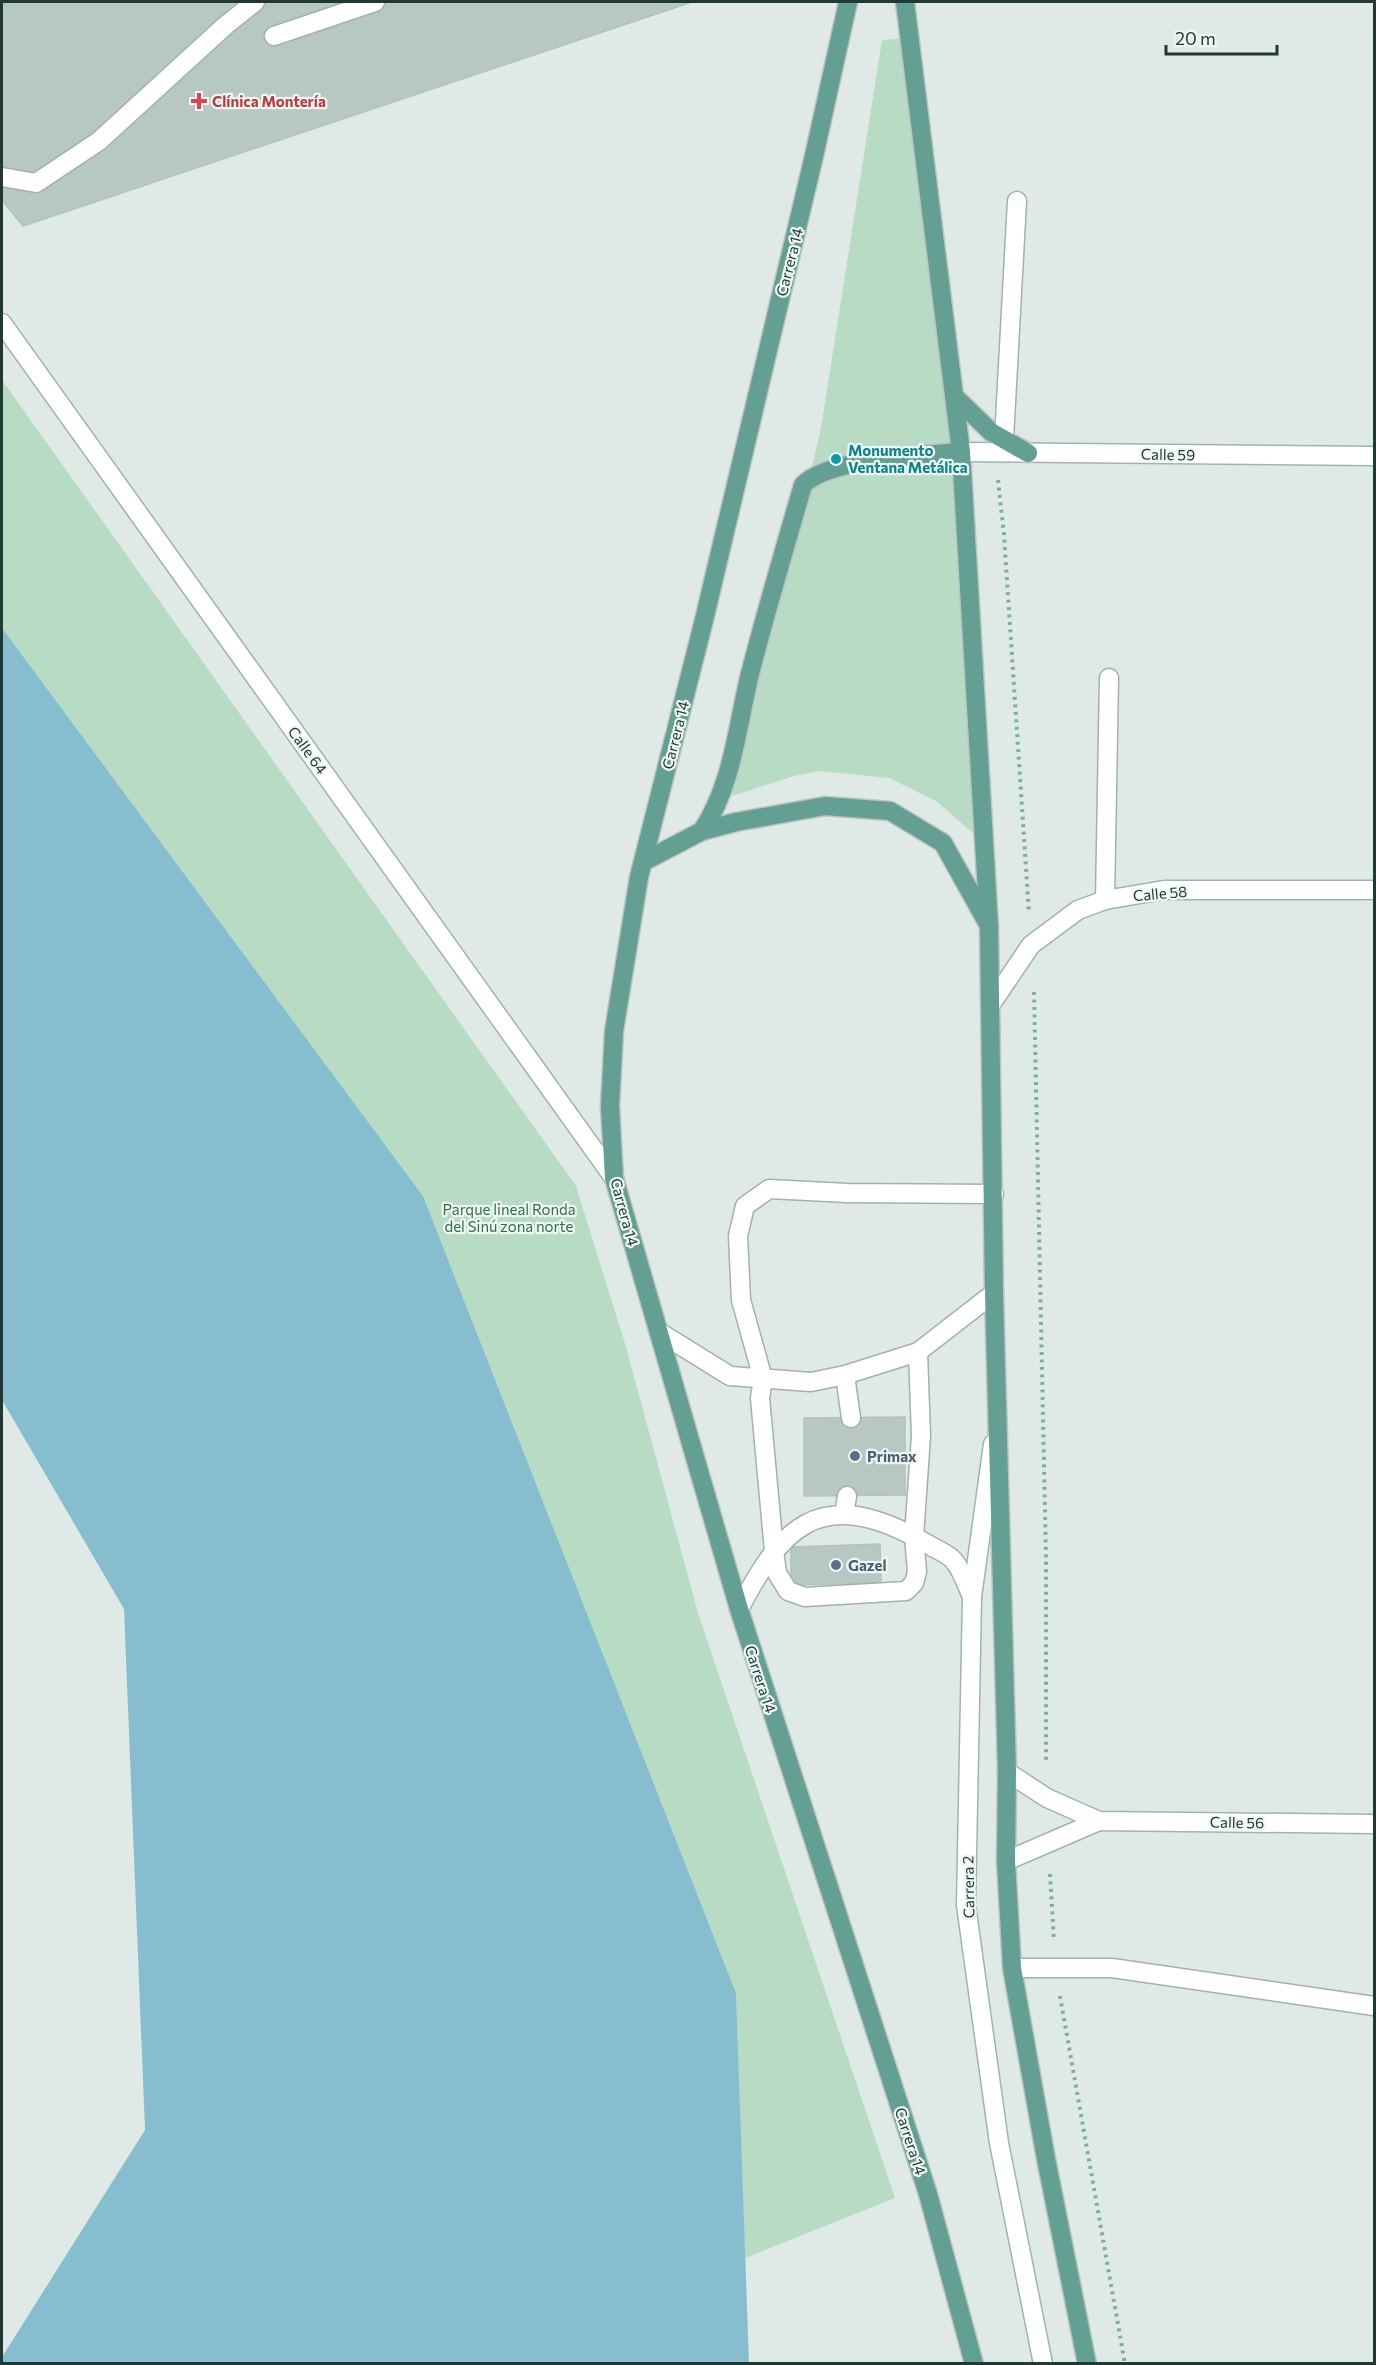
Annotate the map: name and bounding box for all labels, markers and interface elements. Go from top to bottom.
scale bar [1166,18,1277,56]
text: 20 m [1175,27,1216,49]
marker: Clínica Montería [190,92,208,110]
place label: Clínica Montería [212,92,326,110]
street label: Carrera 14 [772,226,806,298]
place label: Monumento Ventana Metálica [848,441,968,476]
street label: Calle 59 [1141,445,1195,463]
marker: Monumento Ventana Metálica [829,452,843,466]
street label: Carrera 14 [658,699,692,771]
street label: Calle 64 [285,723,331,777]
street label: Calle 58 [1132,882,1188,904]
street label: Carrera 14 [607,1176,643,1248]
park label: Parque lineal Ronda del Sinú zona norte [442,1200,576,1235]
place label: Primax [867,1447,917,1465]
marker: Primax [848,1449,862,1463]
place label: Gazel [848,1556,887,1574]
marker: Gazel [829,1558,843,1572]
street label: Carrera 14 [742,1643,780,1715]
street label: Calle 56 [1210,1813,1264,1831]
street label: Carrera 2 [958,1856,978,1918]
street label: Carrera 14 [892,2105,930,2177]

